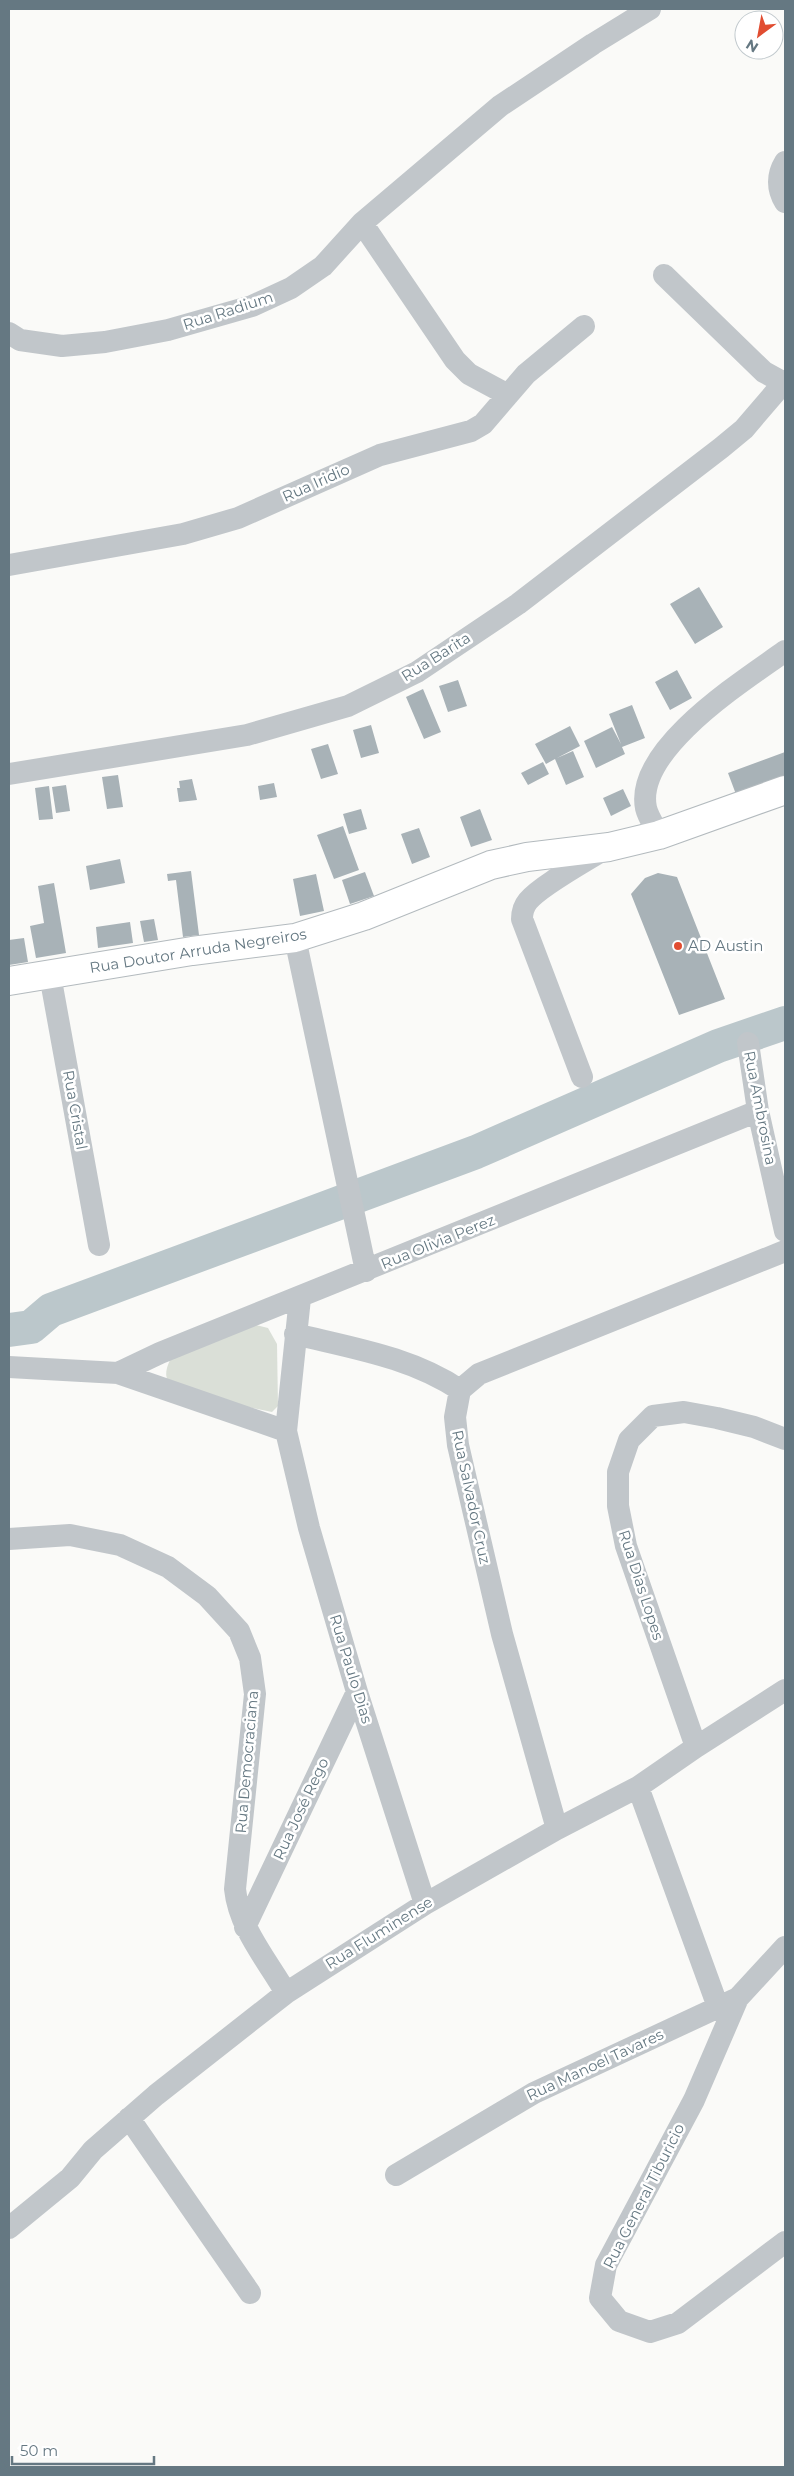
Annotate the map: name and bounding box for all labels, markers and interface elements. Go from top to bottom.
north arrow [734,10,784,60]
text: N [743,35,762,57]
street label: Rua Radium [180,287,275,334]
street label: Rua Iridio [279,459,352,506]
street label: Rua Barita [397,628,474,685]
street label: Rua Doutor Arruda Negreiros [88,924,308,977]
place label: AD Austin [688,936,763,955]
marker: AD Austin [672,940,684,952]
street label: Rua Ambrosina [740,1049,781,1167]
street label: Rua Cristal [59,1069,92,1151]
street label: Rua Olivia Perez [378,1210,498,1273]
street label: Rua Salvador Cruz [448,1428,495,1566]
street label: Rua Dias Lopes [615,1527,668,1642]
street label: Rua Paulo Dias [326,1612,377,1726]
street label: Rua Democraciana [231,1690,262,1834]
street label: Rua José Rego [269,1755,333,1863]
street label: Rua Fluminense [322,1892,436,1973]
street label: Rua Manoel Tavares [523,2024,666,2105]
street label: Rua General Tiburicio [599,2120,688,2272]
scale bar [12,2434,155,2466]
text: 50 m [20,2441,58,2460]

